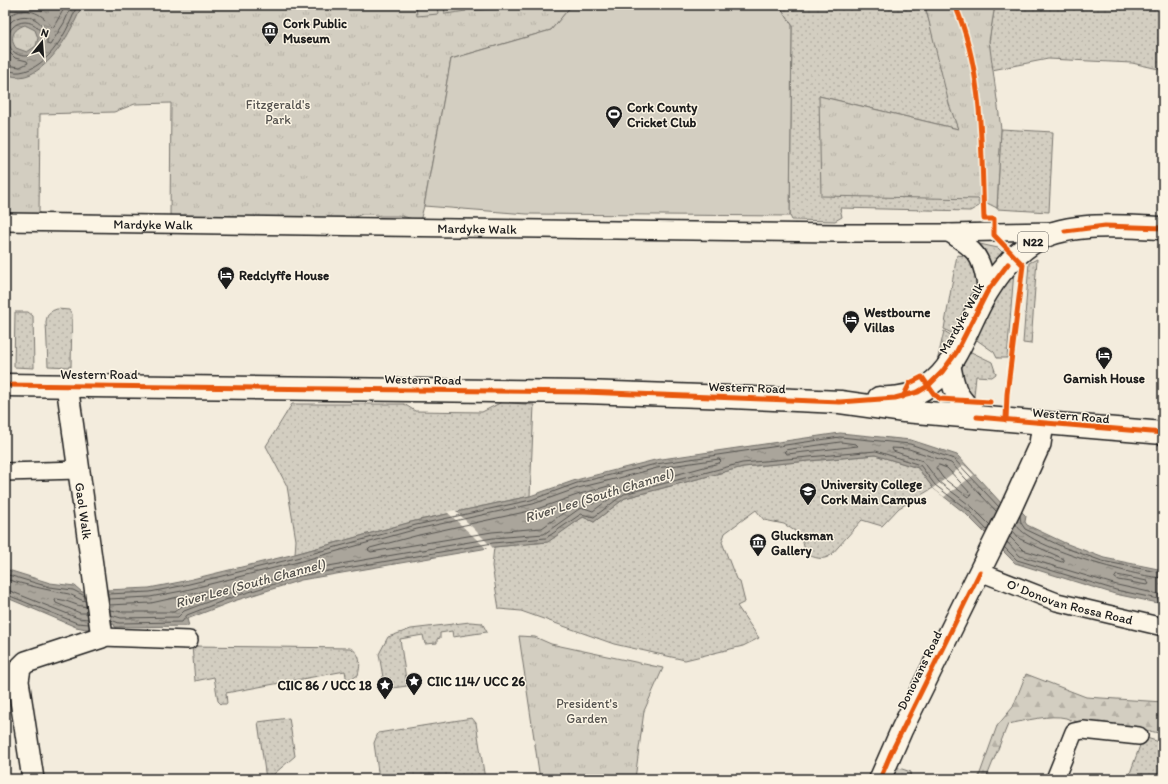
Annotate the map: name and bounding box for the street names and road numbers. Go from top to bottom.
street label: Mardyke Walk [113,216,193,232]
street label: Mardyke Walk [437,221,517,237]
road number: N22 [1018,232,1048,252]
street label: Mardyke Walk [936,280,987,357]
street label: Western Road [60,367,138,382]
street label: Western Road [384,371,462,388]
street label: Western Road [708,379,786,396]
street label: Western Road [1032,405,1110,426]
street label: Gaol Walk [72,482,95,541]
street label: O' Donovan Rossa Road [1005,576,1134,628]
street label: Donovans Road [894,628,945,712]

